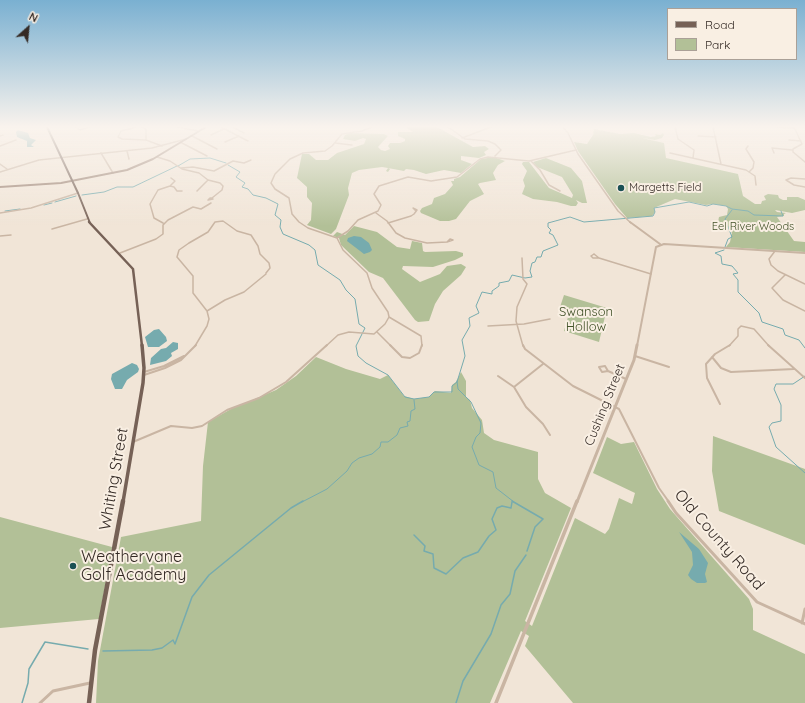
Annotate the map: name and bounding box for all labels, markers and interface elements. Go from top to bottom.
north arrow [8,8,48,48]
legend [667,8,797,60]
text: N [27,9,40,25]
text: Road [705,17,735,32]
text: Park [705,37,730,52]
place label: Margetts Field [629,181,701,195]
marker: Margetts Field [616,183,626,193]
park label: Eel River Woods [712,220,794,234]
park label: Swanson Hollow [559,304,613,335]
street label: Cushing Street [582,362,628,448]
street label: Whiting Street [96,426,132,532]
street label: Old County Road [670,486,768,594]
place label: Weathervane Golf Academy [81,547,186,585]
marker: Weathervane Golf Academy [68,561,78,571]

